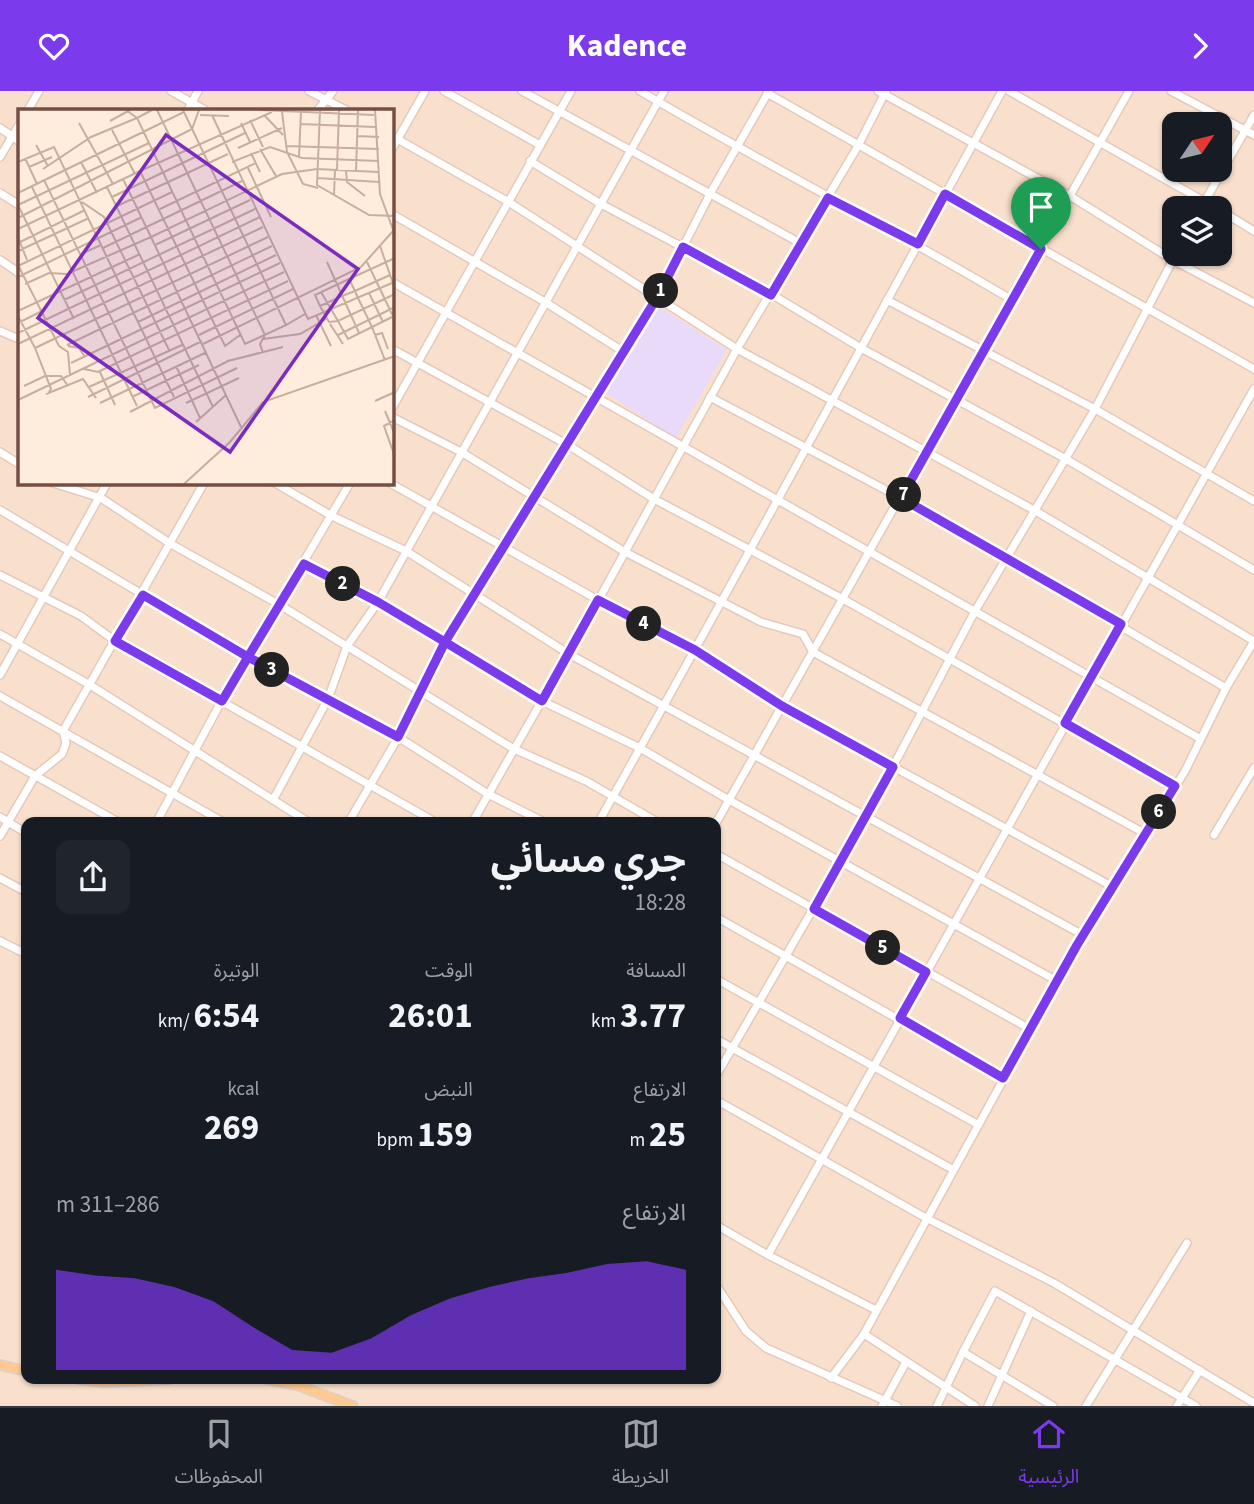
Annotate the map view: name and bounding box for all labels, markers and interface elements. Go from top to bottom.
text: Kadence [567,23,687,69]
icon: heart [35,27,73,65]
icon: forward [1181,27,1219,65]
inset map [18,109,394,485]
north arrow [1162,112,1232,182]
map controls [1162,112,1232,266]
pin [1011,177,1071,249]
icon: arrive [1022,188,1060,226]
button: layers [1162,196,1232,266]
pin: 1 [644,273,678,309]
text: 1 [655,277,666,304]
pin: 7 [886,477,922,513]
text: 7 [898,481,909,508]
pin: 2 [326,567,360,601]
text: 2 [337,570,348,597]
pin: 4 [626,607,662,641]
text: 4 [638,610,649,637]
pin: 3 [254,653,290,687]
text: 3 [266,656,277,683]
pin: 6 [1142,795,1176,829]
text: 6 [1153,798,1164,825]
text: جري مسائي [491,833,686,887]
button: share [56,840,130,914]
text: 18:28 [635,886,686,919]
pin: 5 [866,931,900,965]
text: 5 [877,934,888,961]
text: الوتيرة [214,958,259,985]
text: الوقت [425,958,473,985]
text: المسافة [626,958,686,985]
text: 6:54 [193,991,259,1041]
text: 26:01 [388,991,473,1041]
text: 3.77 [620,991,686,1041]
text: /km [158,1008,193,1035]
text: km [591,1008,620,1035]
text: kcal [227,1076,259,1103]
text: النبض [424,1077,473,1104]
text: الارتفاع [634,1077,686,1104]
text: 269 [204,1103,259,1153]
text: 159 [417,1110,473,1160]
text: 25 [649,1110,686,1160]
text: bpm [377,1127,417,1154]
text: m [629,1127,649,1154]
text: 286–311 m [56,1188,159,1221]
text: الارتفاع [623,1196,686,1229]
tab: المحفوظات [175,1415,263,1497]
tab: الخريطة [612,1415,669,1497]
tab: الرئيسية [1018,1415,1079,1497]

